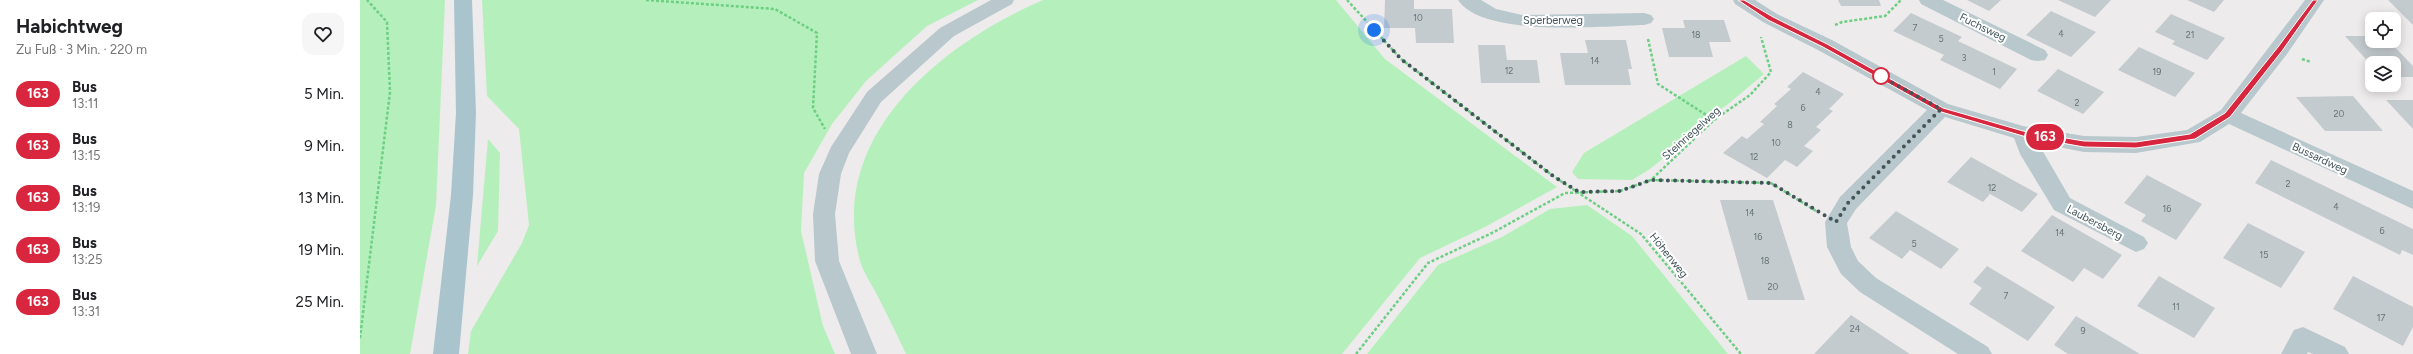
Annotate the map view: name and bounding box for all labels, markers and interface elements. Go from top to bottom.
street label: Fuchsweg [1957,11,2008,44]
house number: 10 [1413,12,1423,23]
map controls [2365,12,2401,92]
button: locate [2365,12,2401,48]
button: heart [302,13,344,55]
street label: Sperberweg [1523,14,1583,27]
text: Habichtweg [16,15,123,38]
your location [1364,20,1384,40]
house number: 7 [1913,22,1918,33]
house number: 4 [2058,28,2064,39]
house number: 18 [1691,29,1701,40]
house number: 21 [2186,29,2194,40]
house number: 5 [1938,33,1944,44]
text: Zu Fuß · 3 Min. · 220 m [16,42,147,57]
house number: 3 [1962,52,1967,63]
house number: 14 [1590,55,1600,66]
button: layers [2365,56,2401,92]
house number: 12 [1505,65,1513,76]
house number: 1 [1992,66,1996,77]
house number: 19 [2153,66,2161,77]
unlabelled marker [1872,67,1890,85]
text: Bus [72,78,97,96]
text: 163 [27,85,49,102]
text: 5 Min. [304,85,344,103]
house number: 4 [1815,86,1821,97]
text: 13:11 [72,96,98,111]
house number: 2 [2074,97,2080,108]
house number: 6 [1800,102,1806,113]
street label: Steinriegelweg [1660,104,1723,163]
house number: 20 [2334,108,2345,119]
house number: 8 [1787,119,1793,130]
line badge: 163 [2022,124,2068,150]
text: 163 [2034,128,2056,145]
text: Bus [72,130,97,148]
text: 163 [27,137,49,154]
text: 9 Min. [304,137,344,155]
house number: 10 [1771,137,1781,148]
street label: Bussardweg [2290,140,2350,177]
text: 13:15 [72,148,101,163]
house number: 12 [1750,151,1758,162]
house number: 2 [2285,178,2291,189]
text: Bus [72,182,97,200]
house number: 12 [1988,182,1996,193]
text: 163 [27,189,49,206]
text: 13 Min. [298,189,344,207]
text: 13:19 [72,200,100,215]
house number: 4 [2333,201,2339,212]
street label: Laubersberg [2065,202,2125,243]
house number: 16 [2163,203,2171,214]
house number: 14 [1745,207,1755,218]
house number: 6 [2379,225,2385,236]
house number: 14 [2055,227,2065,238]
street label: Höhenweg [1647,230,1691,280]
house number: 16 [1754,231,1762,242]
text: Bus [72,234,97,252]
house number: 5 [1911,238,1917,249]
text: 163 [27,241,49,258]
text: 19 Min. [298,241,344,259]
house number: 15 [2260,249,2268,260]
text: 13:25 [72,252,102,267]
house number: 18 [1760,255,1770,266]
house number: 20 [1768,281,1779,292]
text: Bus [72,286,97,304]
house number: 7 [2004,290,2009,301]
text: 163 [27,293,49,310]
text: 25 Min. [296,293,344,311]
house number: 11 [2172,301,2180,312]
text: 13:31 [72,304,100,319]
house number: 17 [2377,312,2385,323]
house number: 24 [1850,323,1861,334]
house number: 9 [2080,325,2086,336]

